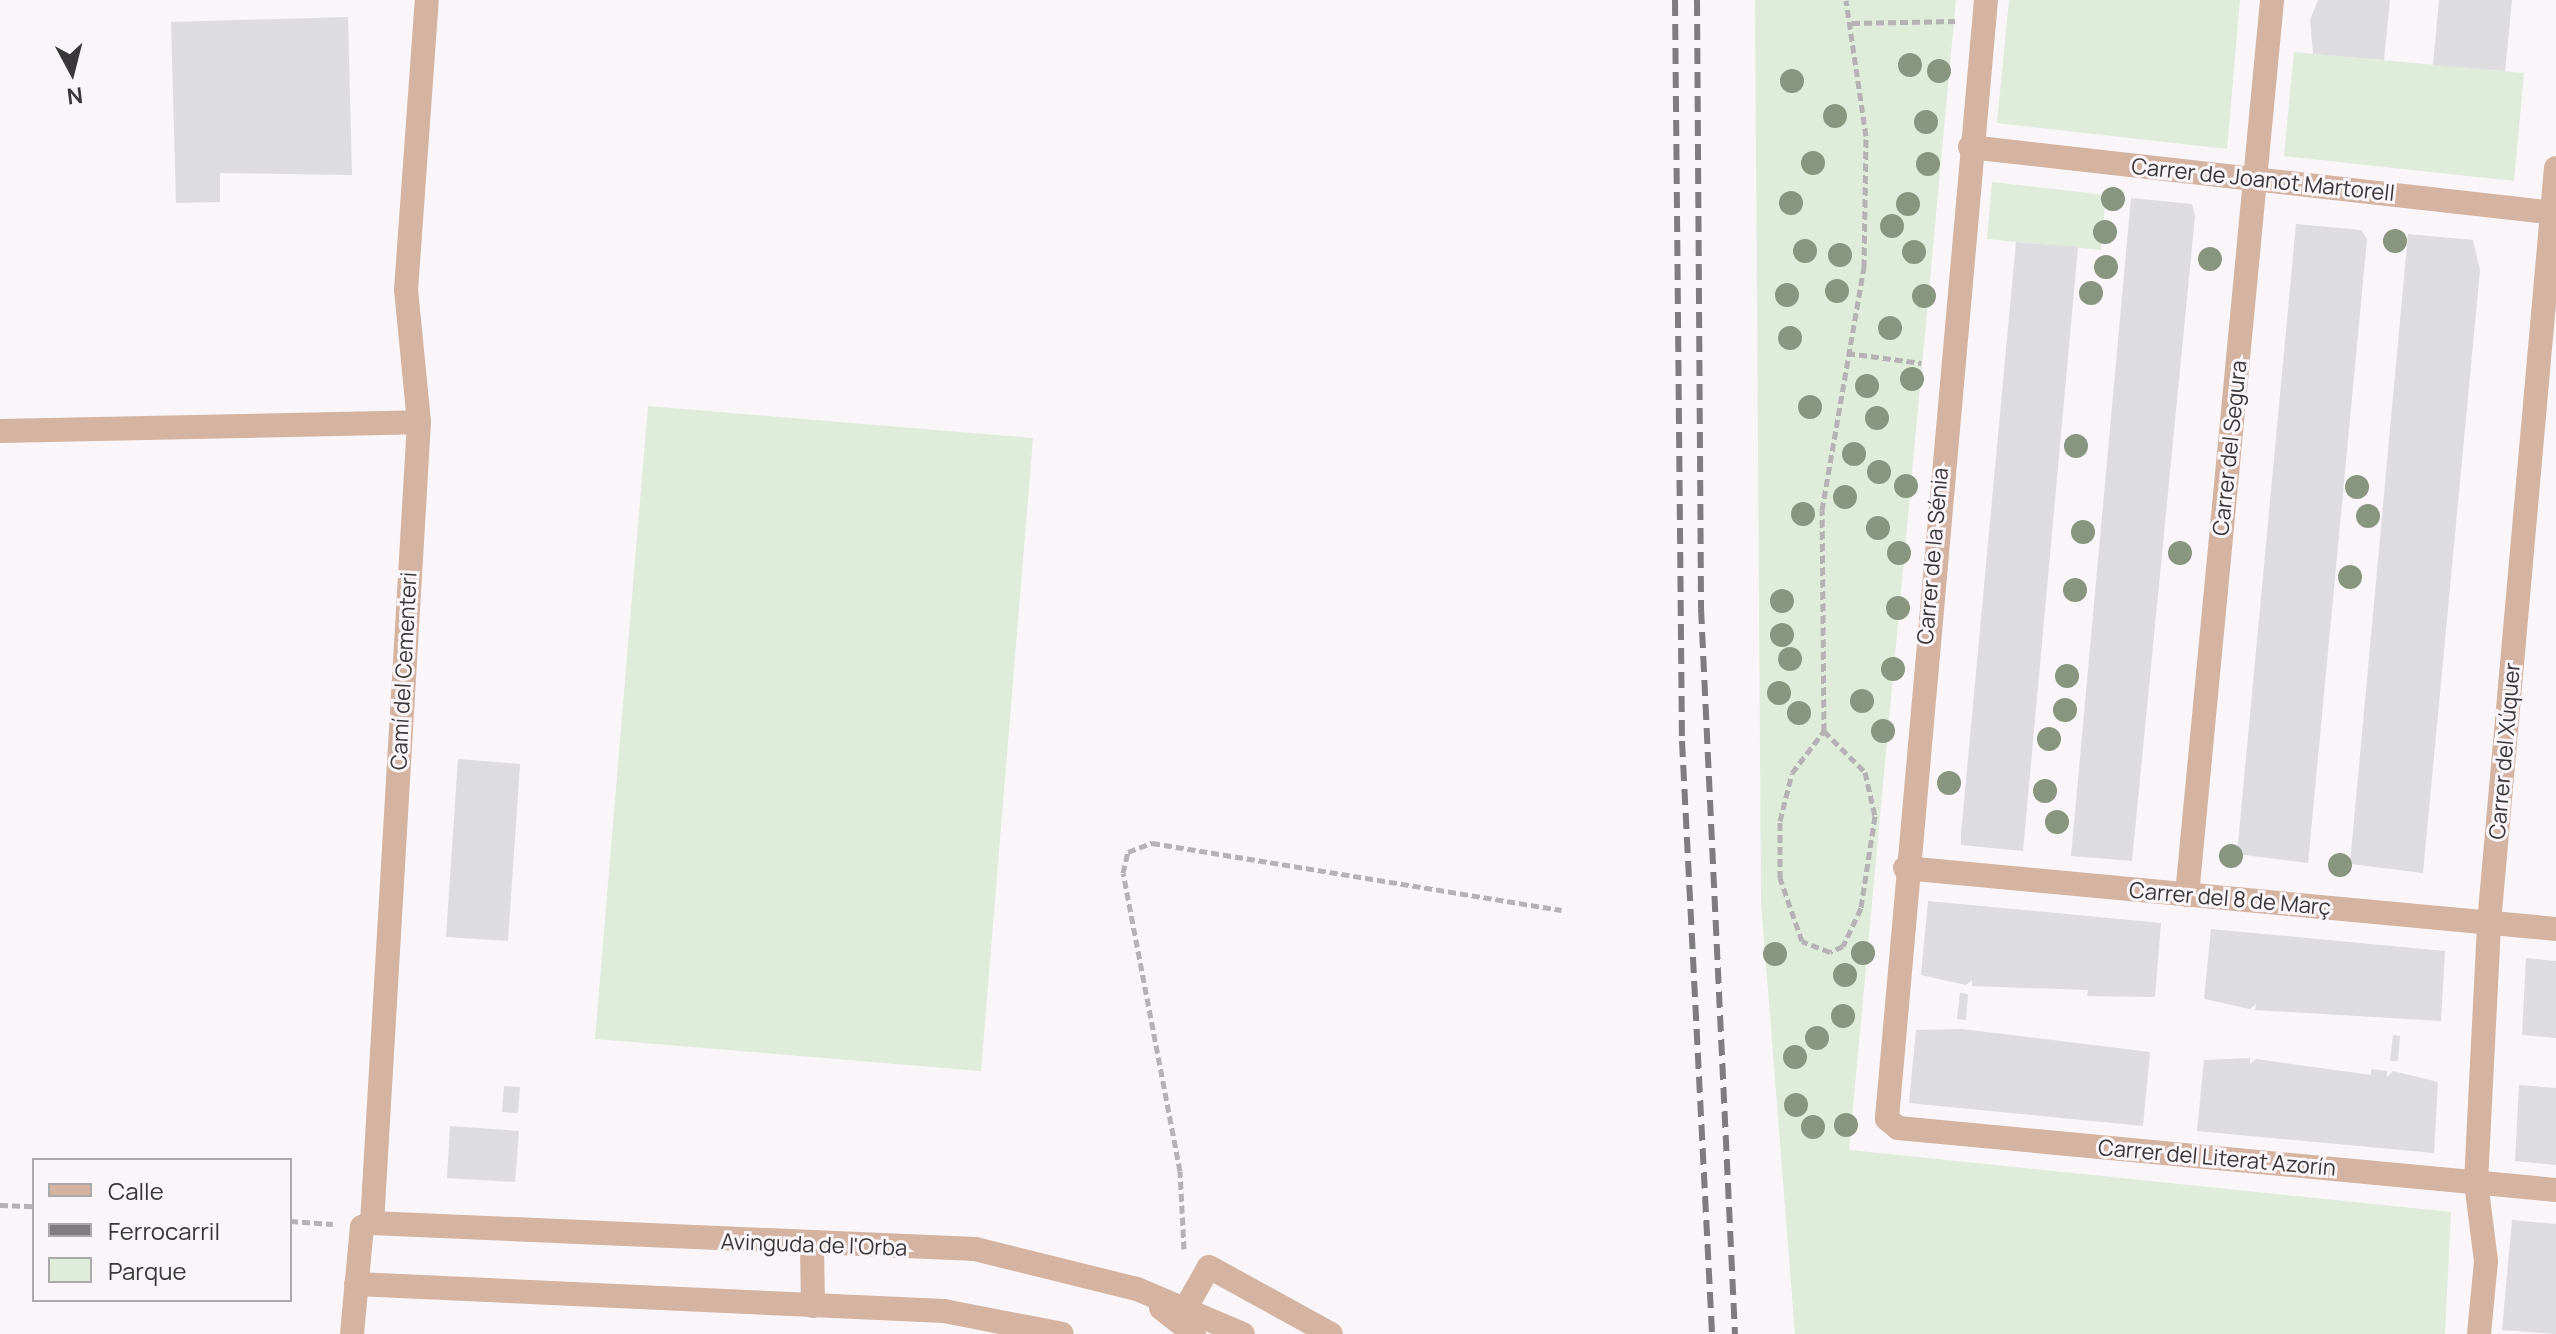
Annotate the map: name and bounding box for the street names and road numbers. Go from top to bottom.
street label: Carrer de Joanot Martorell [2130,153,2396,207]
street label: Carrer del Segura [2208,359,2252,537]
street label: Carrer de la Sénia [1912,467,1954,645]
street label: Camí del Cementeri [386,571,422,771]
street label: Carrer del Xúquer [2484,661,2526,841]
street label: Carrer del 8 de Març [2128,877,2332,921]
street label: Carrer del Literat Azorín [2097,1134,2337,1182]
street label: Avinguda de l'Orba [720,1229,908,1261]

